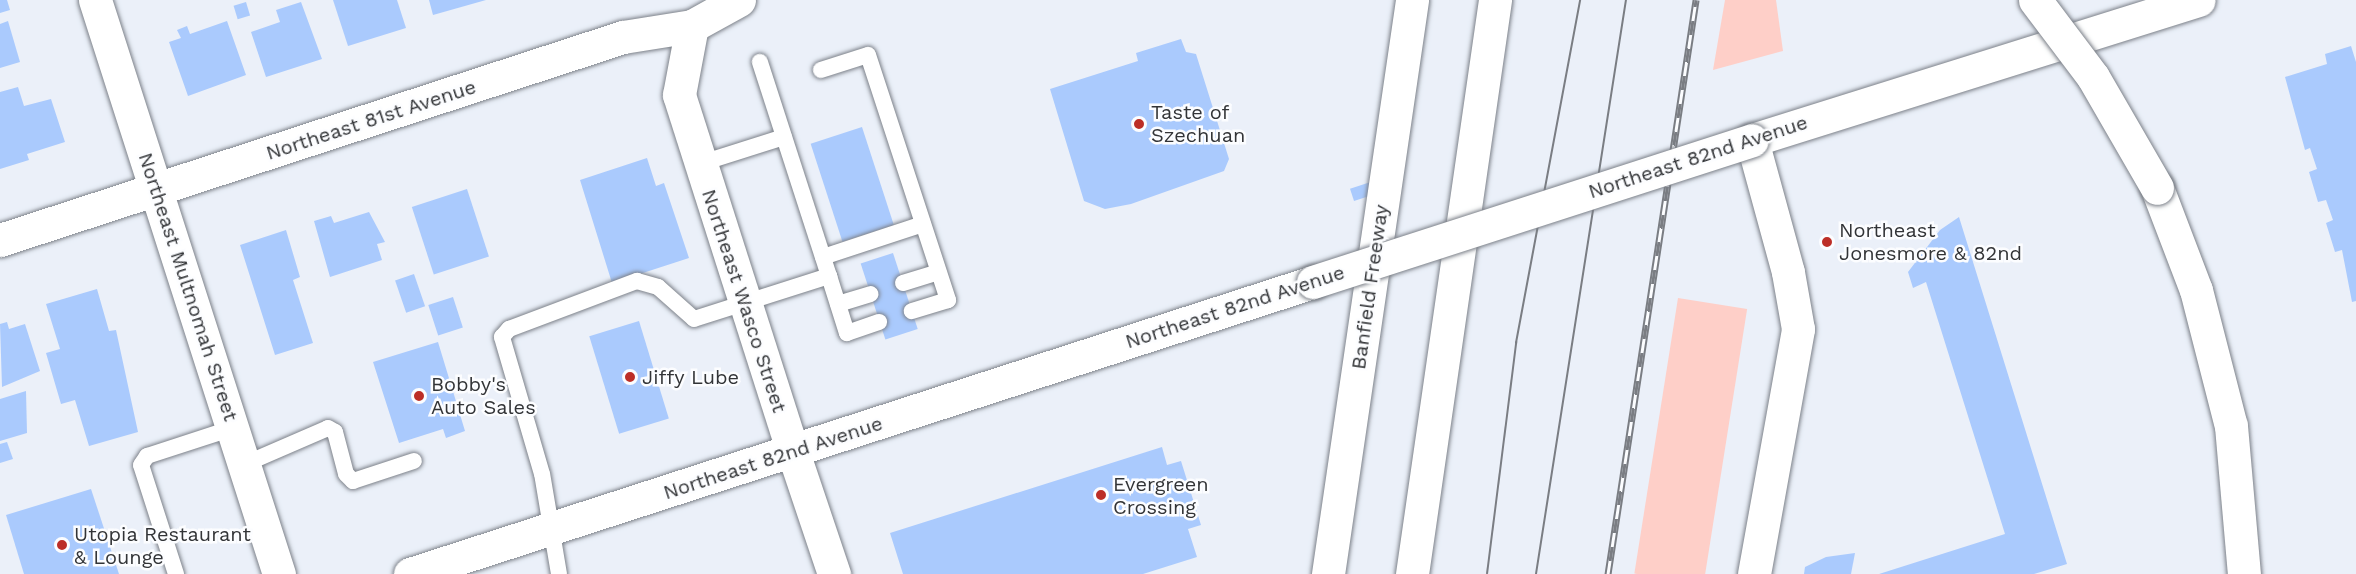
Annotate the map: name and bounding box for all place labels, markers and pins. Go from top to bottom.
place label: Taste of Szechuan [1151,100,1245,147]
marker: Taste of Szechuan [1132,117,1146,131]
place label: Northeast Jonesmore & 82nd [1839,219,2022,266]
marker: Northeast Jonesmore & 82nd [1820,235,1834,249]
place label: Jiffy Lube [642,365,740,389]
marker: Jiffy Lube [623,370,637,384]
place label: Bobby's Auto Sales [431,372,536,419]
marker: Bobby's Auto Sales [412,389,426,403]
place label: Evergreen Crossing [1113,472,1209,519]
marker: Evergreen Crossing [1094,488,1108,502]
place label: Utopia Restaurant & Lounge [74,522,251,569]
marker: Utopia Restaurant & Lounge [55,538,69,552]

